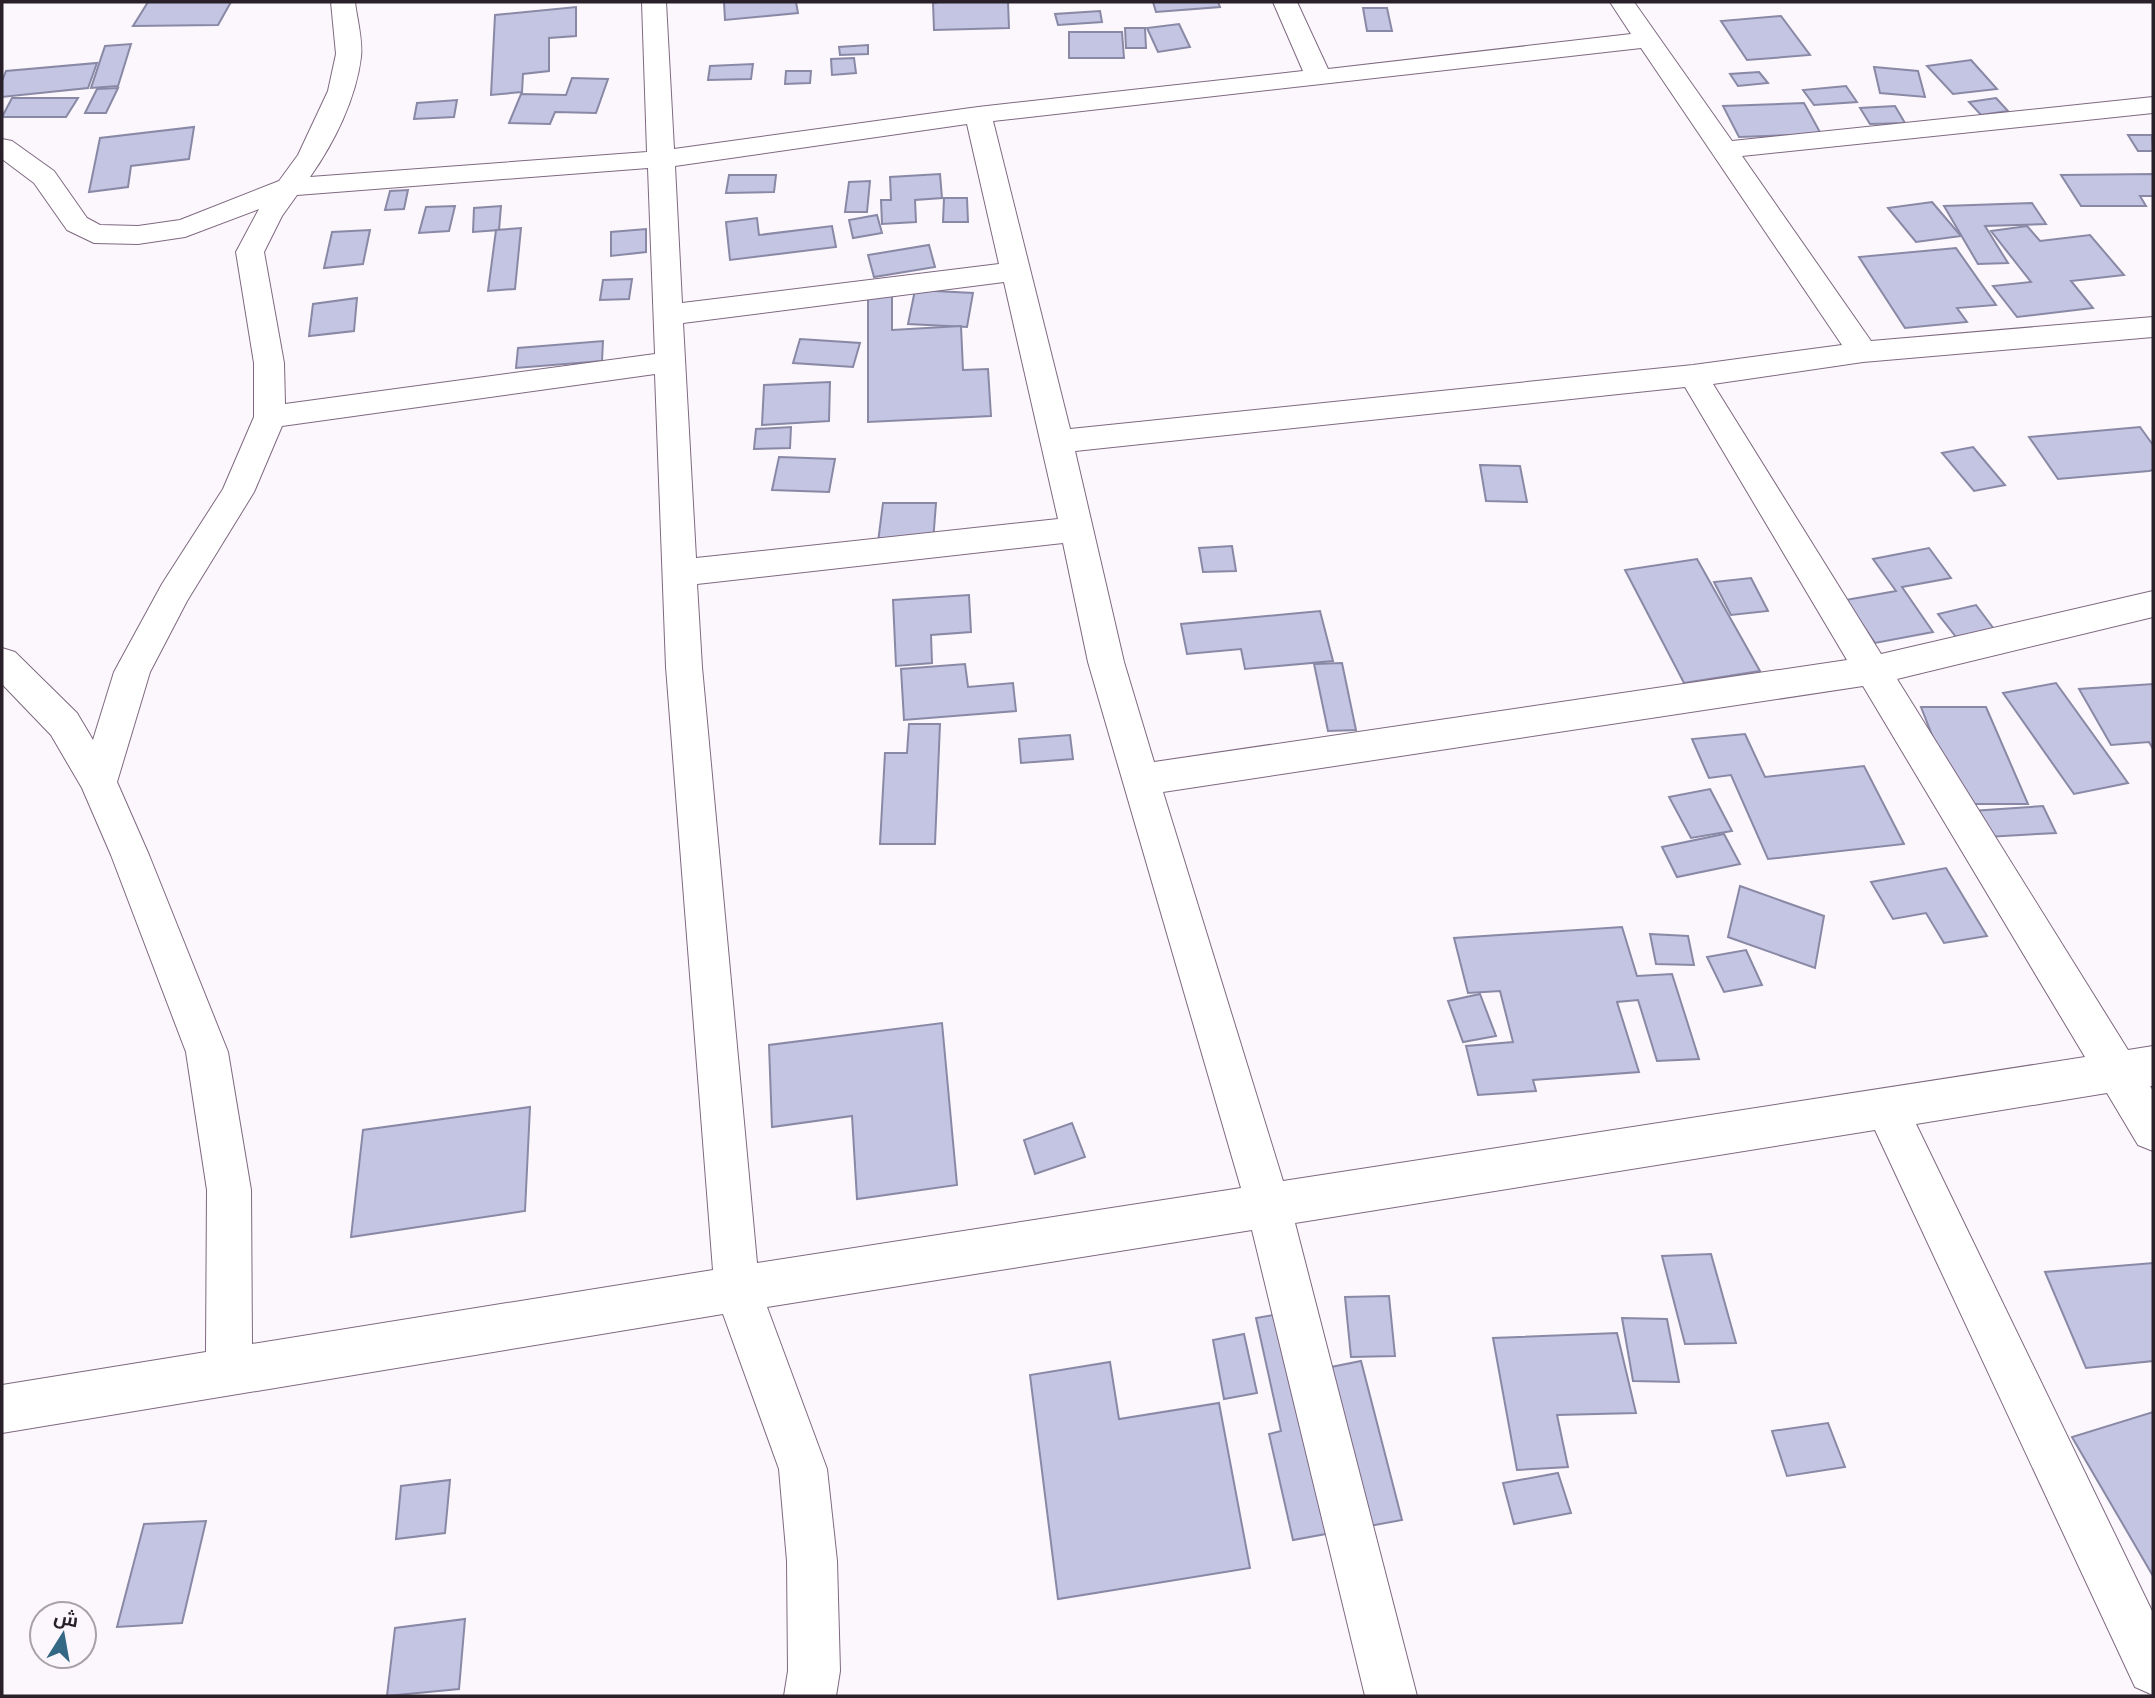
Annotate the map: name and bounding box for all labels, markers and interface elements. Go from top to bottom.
north arrow [28,1600,98,1670]
text: ش [52,1605,80,1633]

